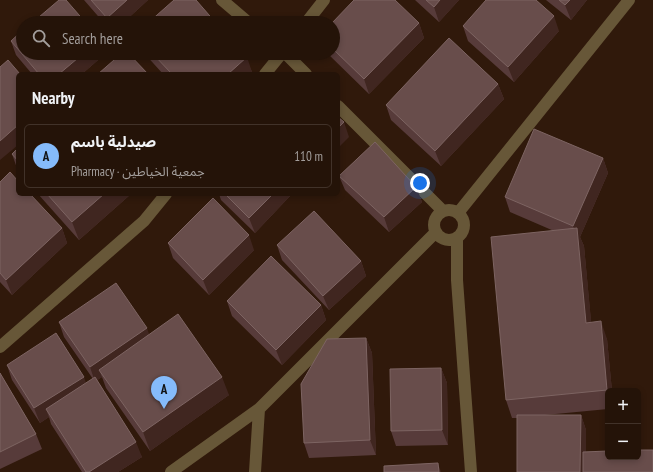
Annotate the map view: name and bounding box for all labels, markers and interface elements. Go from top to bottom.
search box [16,16,340,60]
icon: search [30,27,52,49]
text: Search here [62,29,123,48]
text: Nearby [32,87,75,109]
text: صيدلية باسم [71,132,156,151]
text: A [43,148,49,165]
text: 110 m [294,148,323,165]
text: Pharmacy · جمعية الخياطين [71,163,205,180]
your location [410,173,430,193]
pin: A [151,376,177,409]
map controls [605,388,641,460]
button: + [605,388,641,424]
button: − [605,424,641,460]

